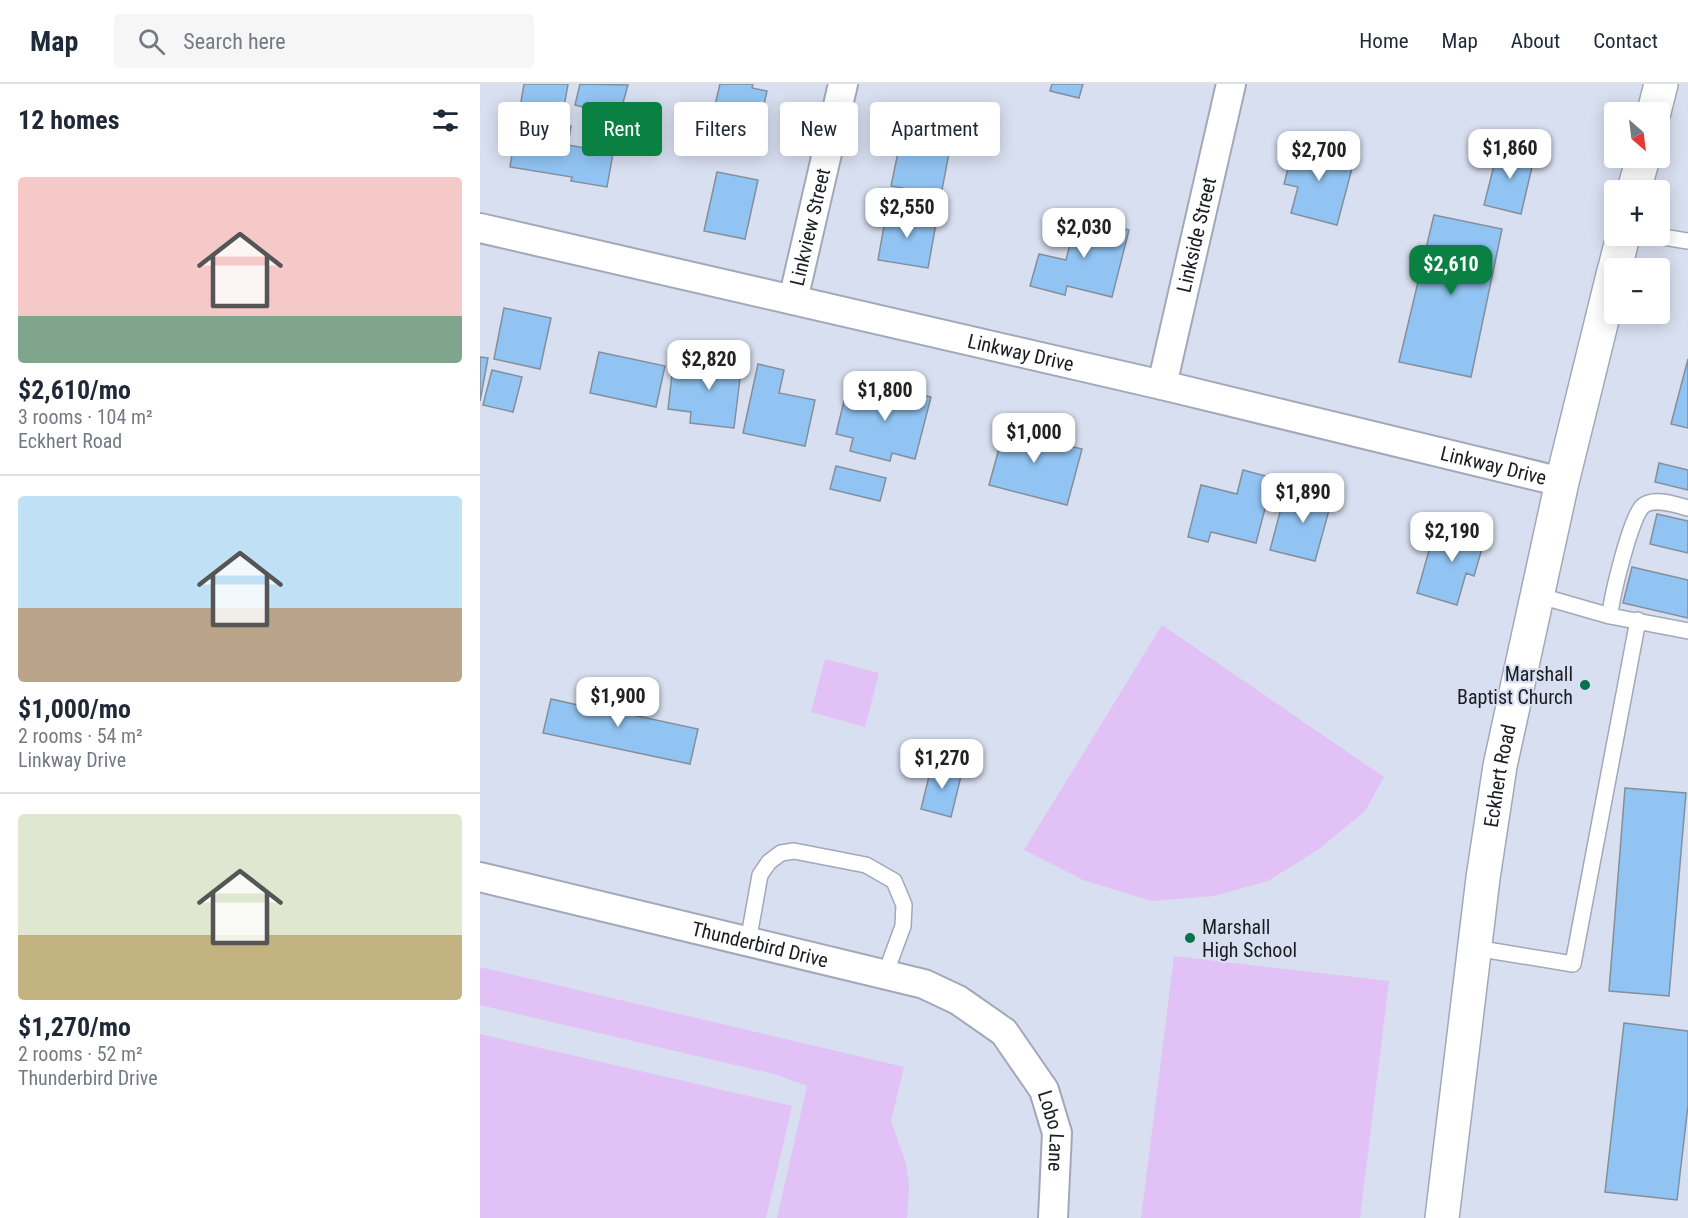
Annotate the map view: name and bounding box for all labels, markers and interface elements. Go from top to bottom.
search box [114,14,534,68]
text: Map [30,25,78,58]
icon: search [135,25,168,58]
text: Search here [183,29,286,54]
text: Home [1359,29,1409,53]
text: Map [1442,29,1478,53]
text: About [1511,29,1560,53]
text: Contact [1593,29,1658,53]
chip: Buy [498,102,570,156]
chip: Rent [582,102,662,156]
chip: Filters [674,102,768,156]
chip: New [780,102,858,156]
chip: Apartment [870,102,1000,156]
north arrow [1604,102,1670,168]
map controls [1604,102,1670,324]
icon: filters [429,104,462,137]
text: 12 homes [18,105,120,135]
pin: $1,860 [1461,129,1559,180]
pin: $2,700 [1270,131,1368,182]
text: $1,860 [1482,136,1538,160]
text: $2,700 [1291,138,1347,162]
street label: Linkview Street [785,166,835,288]
street label: Linkside Street [1172,175,1221,295]
button: + [1604,180,1670,246]
pin: $2,550 [858,188,956,239]
text: $2,550 [879,195,935,219]
pin: $2,030 [1035,208,1133,259]
text: $2,030 [1056,215,1112,239]
icon: home [186,216,294,324]
pin: $2,610 [1402,245,1500,296]
text: $2,610 [1423,252,1479,276]
button: − [1604,258,1670,324]
street label: Linkway Drive [965,329,1076,376]
pin: $2,820 [660,340,758,391]
text: $2,820 [681,347,737,371]
pin: $1,800 [836,371,934,422]
text: $2,610/mo [18,375,131,405]
text: $1,800 [857,378,913,402]
text: 3 rooms · 104 m² [18,405,153,429]
pin: $1,000 [985,413,1083,464]
text: $1,000 [1006,420,1062,444]
text: Eckhert Road [18,429,122,453]
street label: Linkway Drive [1438,441,1549,490]
pin: $1,890 [1254,473,1352,524]
text: $1,890 [1275,480,1331,504]
pin: $2,190 [1403,512,1501,563]
text: $2,190 [1424,519,1480,543]
icon: home [186,535,294,643]
place label: Marshall Baptist Church [1457,662,1573,709]
pin: $1,900 [569,677,667,728]
marker: Marshall Baptist Church [1578,678,1592,692]
text: $1,900 [590,684,646,708]
text: $1,000/mo [18,694,131,724]
street label: Eckhert Road [1479,722,1521,829]
text: 2 rooms · 54 m² [18,724,143,748]
pin: $1,270 [893,739,991,790]
text: $1,270 [914,746,970,770]
text: Linkway Drive [18,748,126,772]
icon: home [186,853,294,961]
place label: Marshall High School [1202,915,1297,962]
street label: Thunderbird Drive [689,916,831,973]
marker: Marshall High School [1183,931,1197,945]
text: $1,270/mo [18,1012,131,1042]
text: 2 rooms · 52 m² [18,1042,143,1066]
text: Thunderbird Drive [18,1066,158,1090]
street label: Lobo Lane [1033,1088,1069,1172]

